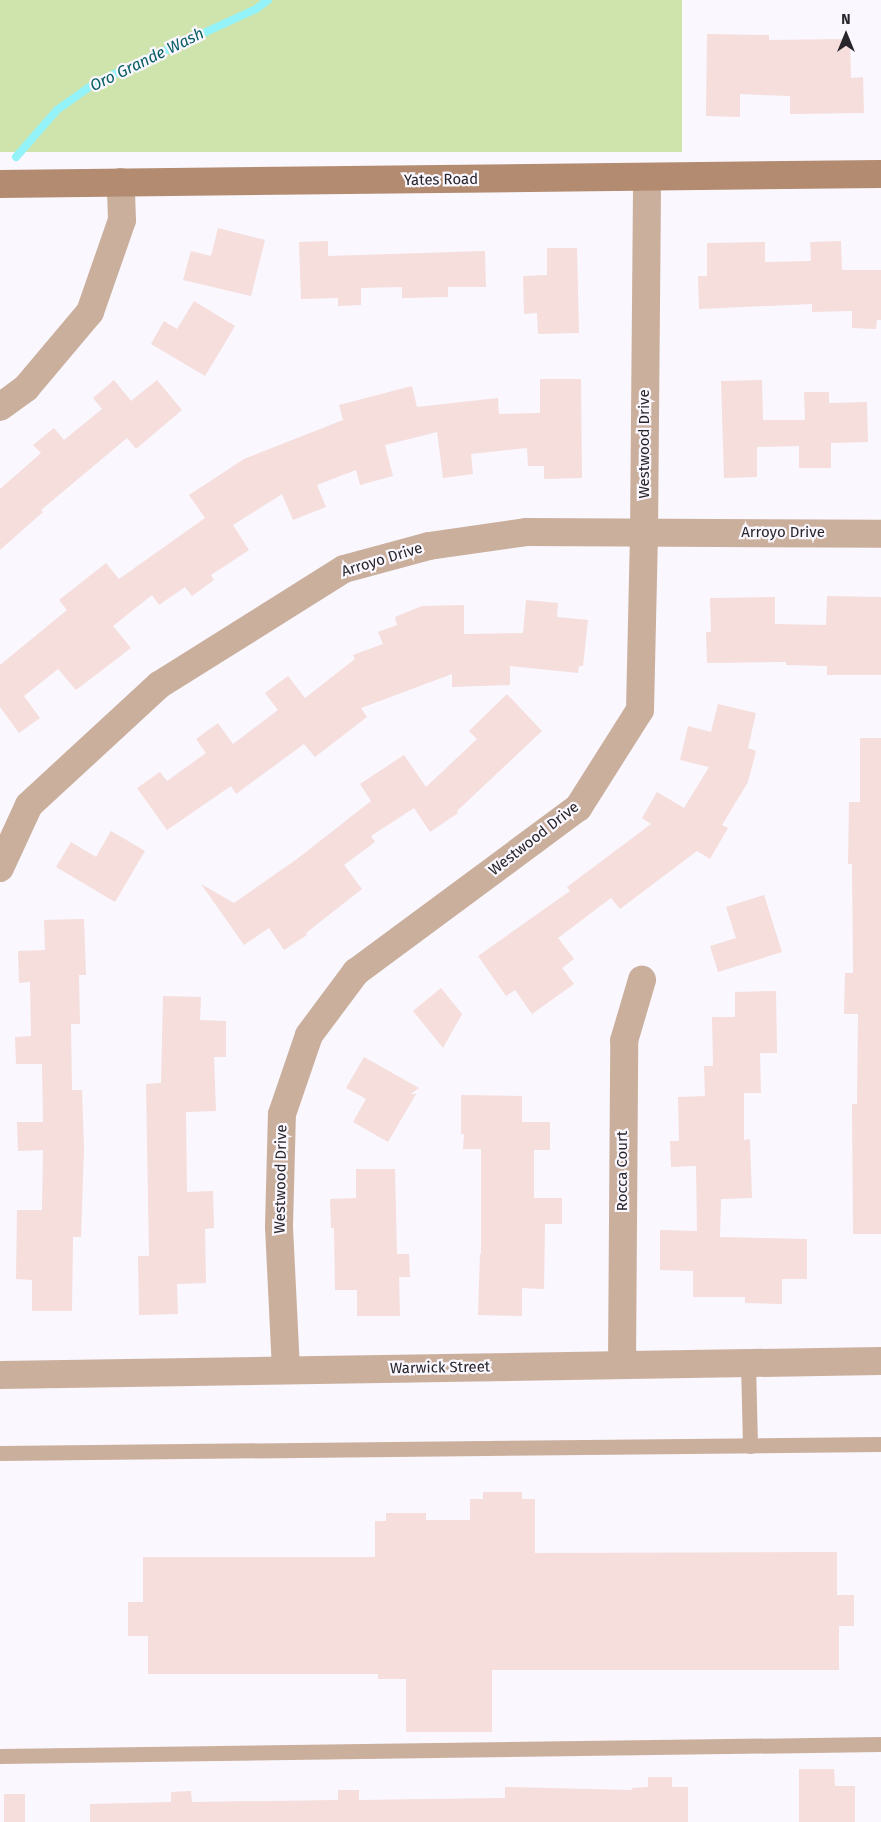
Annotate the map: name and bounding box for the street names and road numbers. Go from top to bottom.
street label: Yates Road [404,170,478,190]
street label: Westwood Drive [636,389,654,499]
street label: Arroyo Drive [741,524,825,542]
street label: Arroyo Drive [339,539,425,581]
street label: Westwood Drive [485,798,583,880]
street label: Westwood Drive [271,1124,291,1234]
street label: Rocca Court [614,1131,632,1211]
street label: Warwick Street [390,1358,490,1378]

